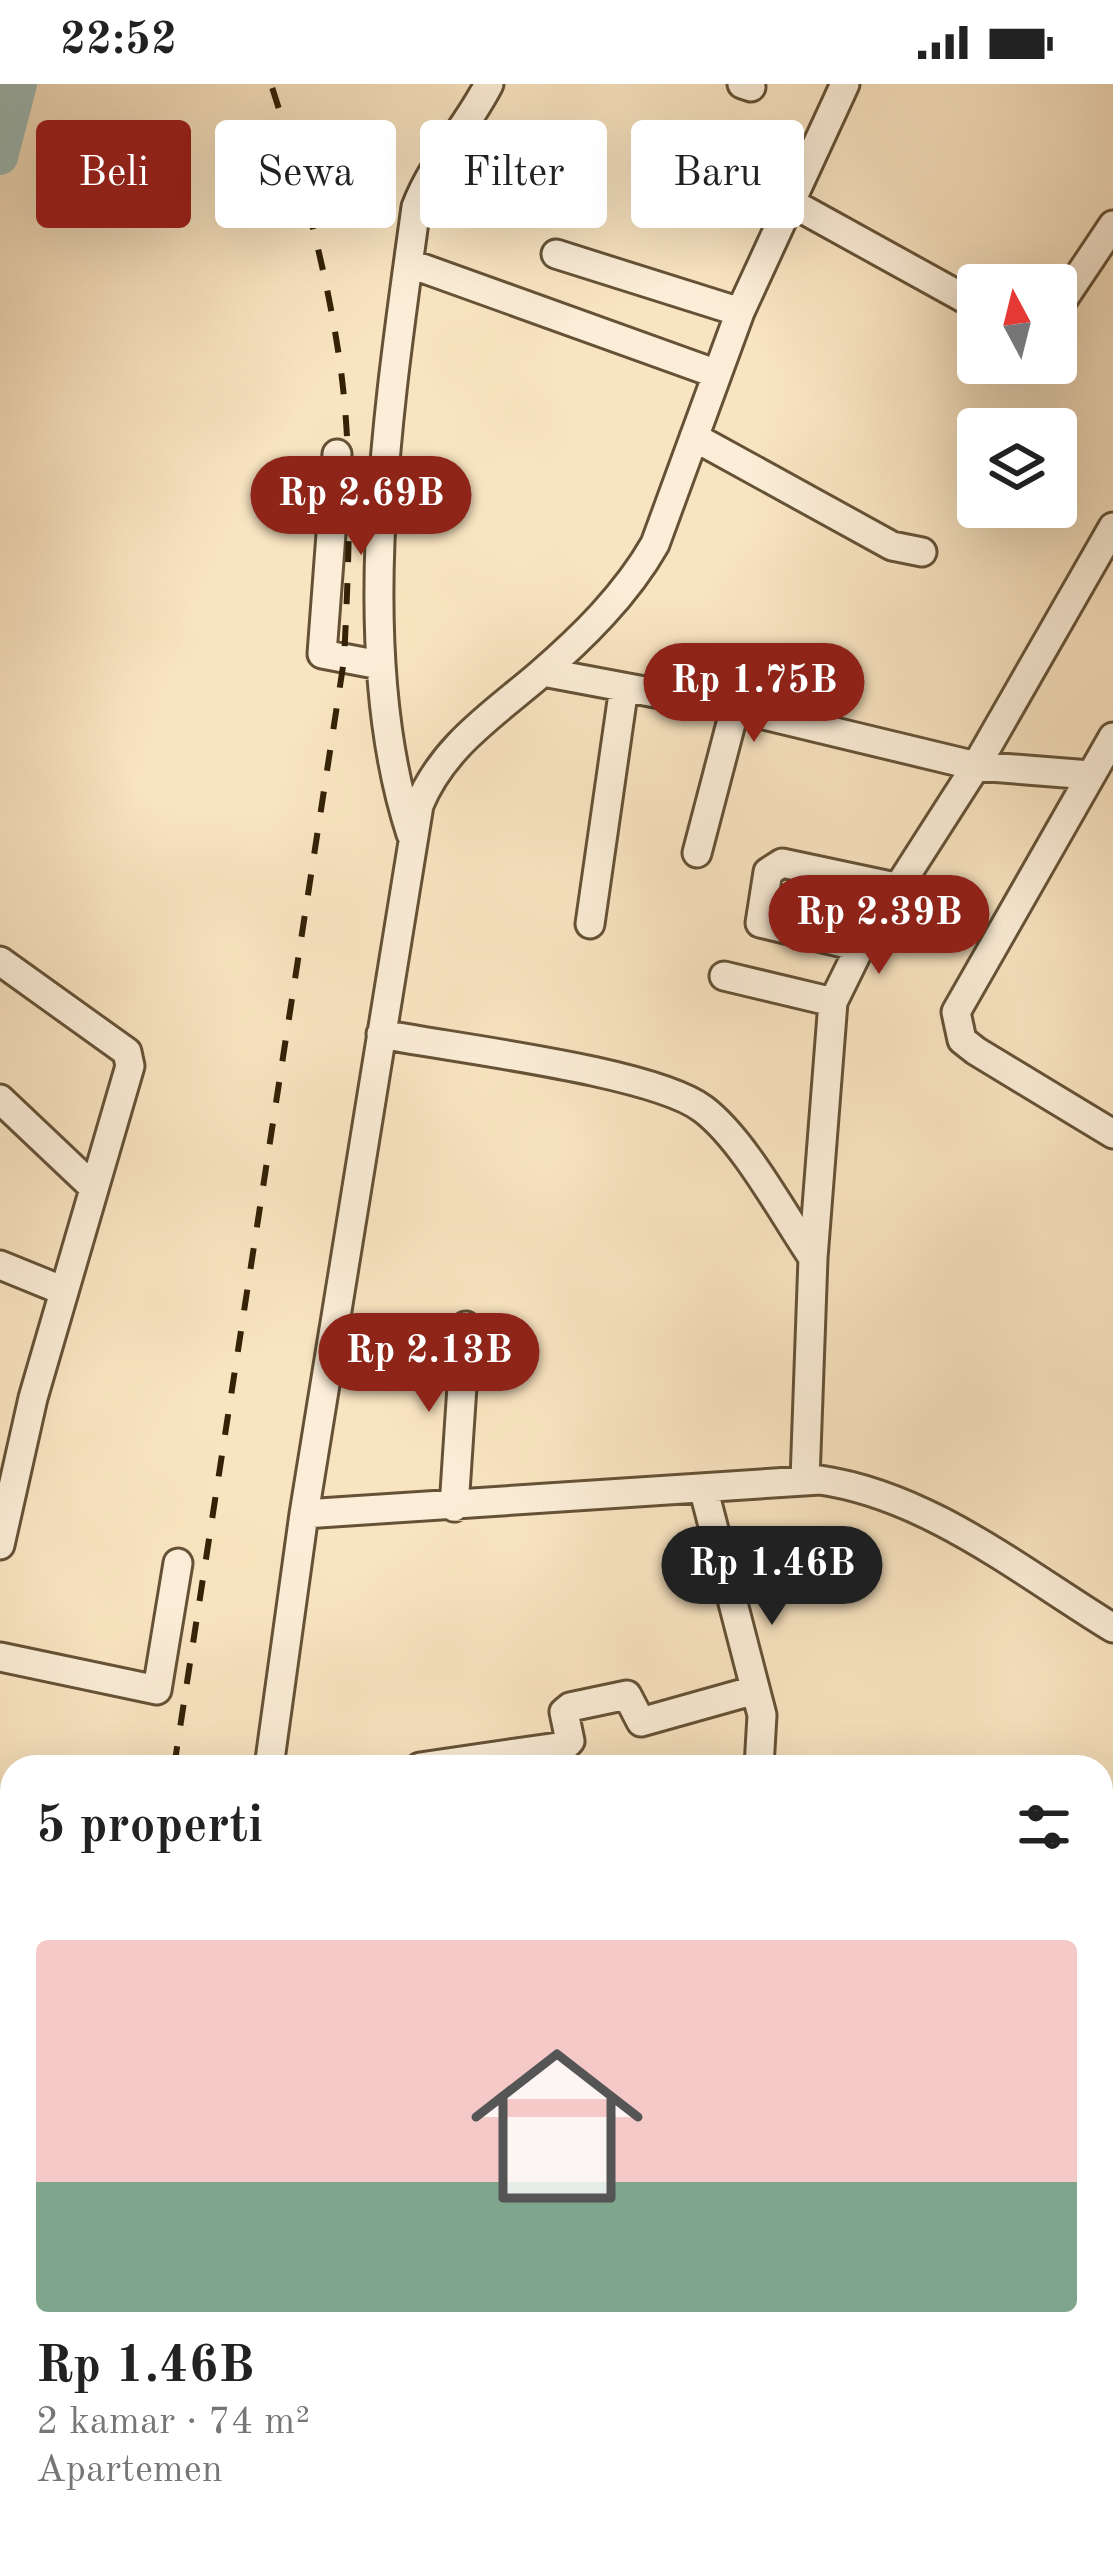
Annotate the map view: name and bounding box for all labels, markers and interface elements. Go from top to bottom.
text: 22:52 [60,19,177,64]
chip: Beli [36,120,191,228]
chip: Sewa [215,120,396,228]
chip: Filter [420,120,607,228]
chip: Baru [631,120,804,228]
north arrow [957,264,1077,384]
map controls [957,264,1077,528]
button: layers [957,408,1077,528]
pin: Rp 2.69B [237,456,485,558]
text: Rp 2.69B [277,475,445,514]
pin: Rp 1.75B [630,643,878,745]
text: Rp 1.75B [670,662,838,701]
pin: Rp 2.39B [755,875,1003,977]
text: Rp 2.39B [795,894,963,933]
pin: Rp 2.13B [305,1313,553,1415]
text: Rp 2.13B [345,1332,513,1371]
pin: Rp 1.46B [648,1526,896,1628]
text: Rp 1.46B [688,1545,856,1584]
icon: filters [1011,1794,1077,1860]
text: 5 properti [36,1802,263,1853]
icon: home [449,2018,665,2234]
text: Rp 1.46B [36,2342,255,2393]
text: 2 kamar · 74 m² [36,2403,310,2442]
text: Apartemen [36,2451,223,2490]

